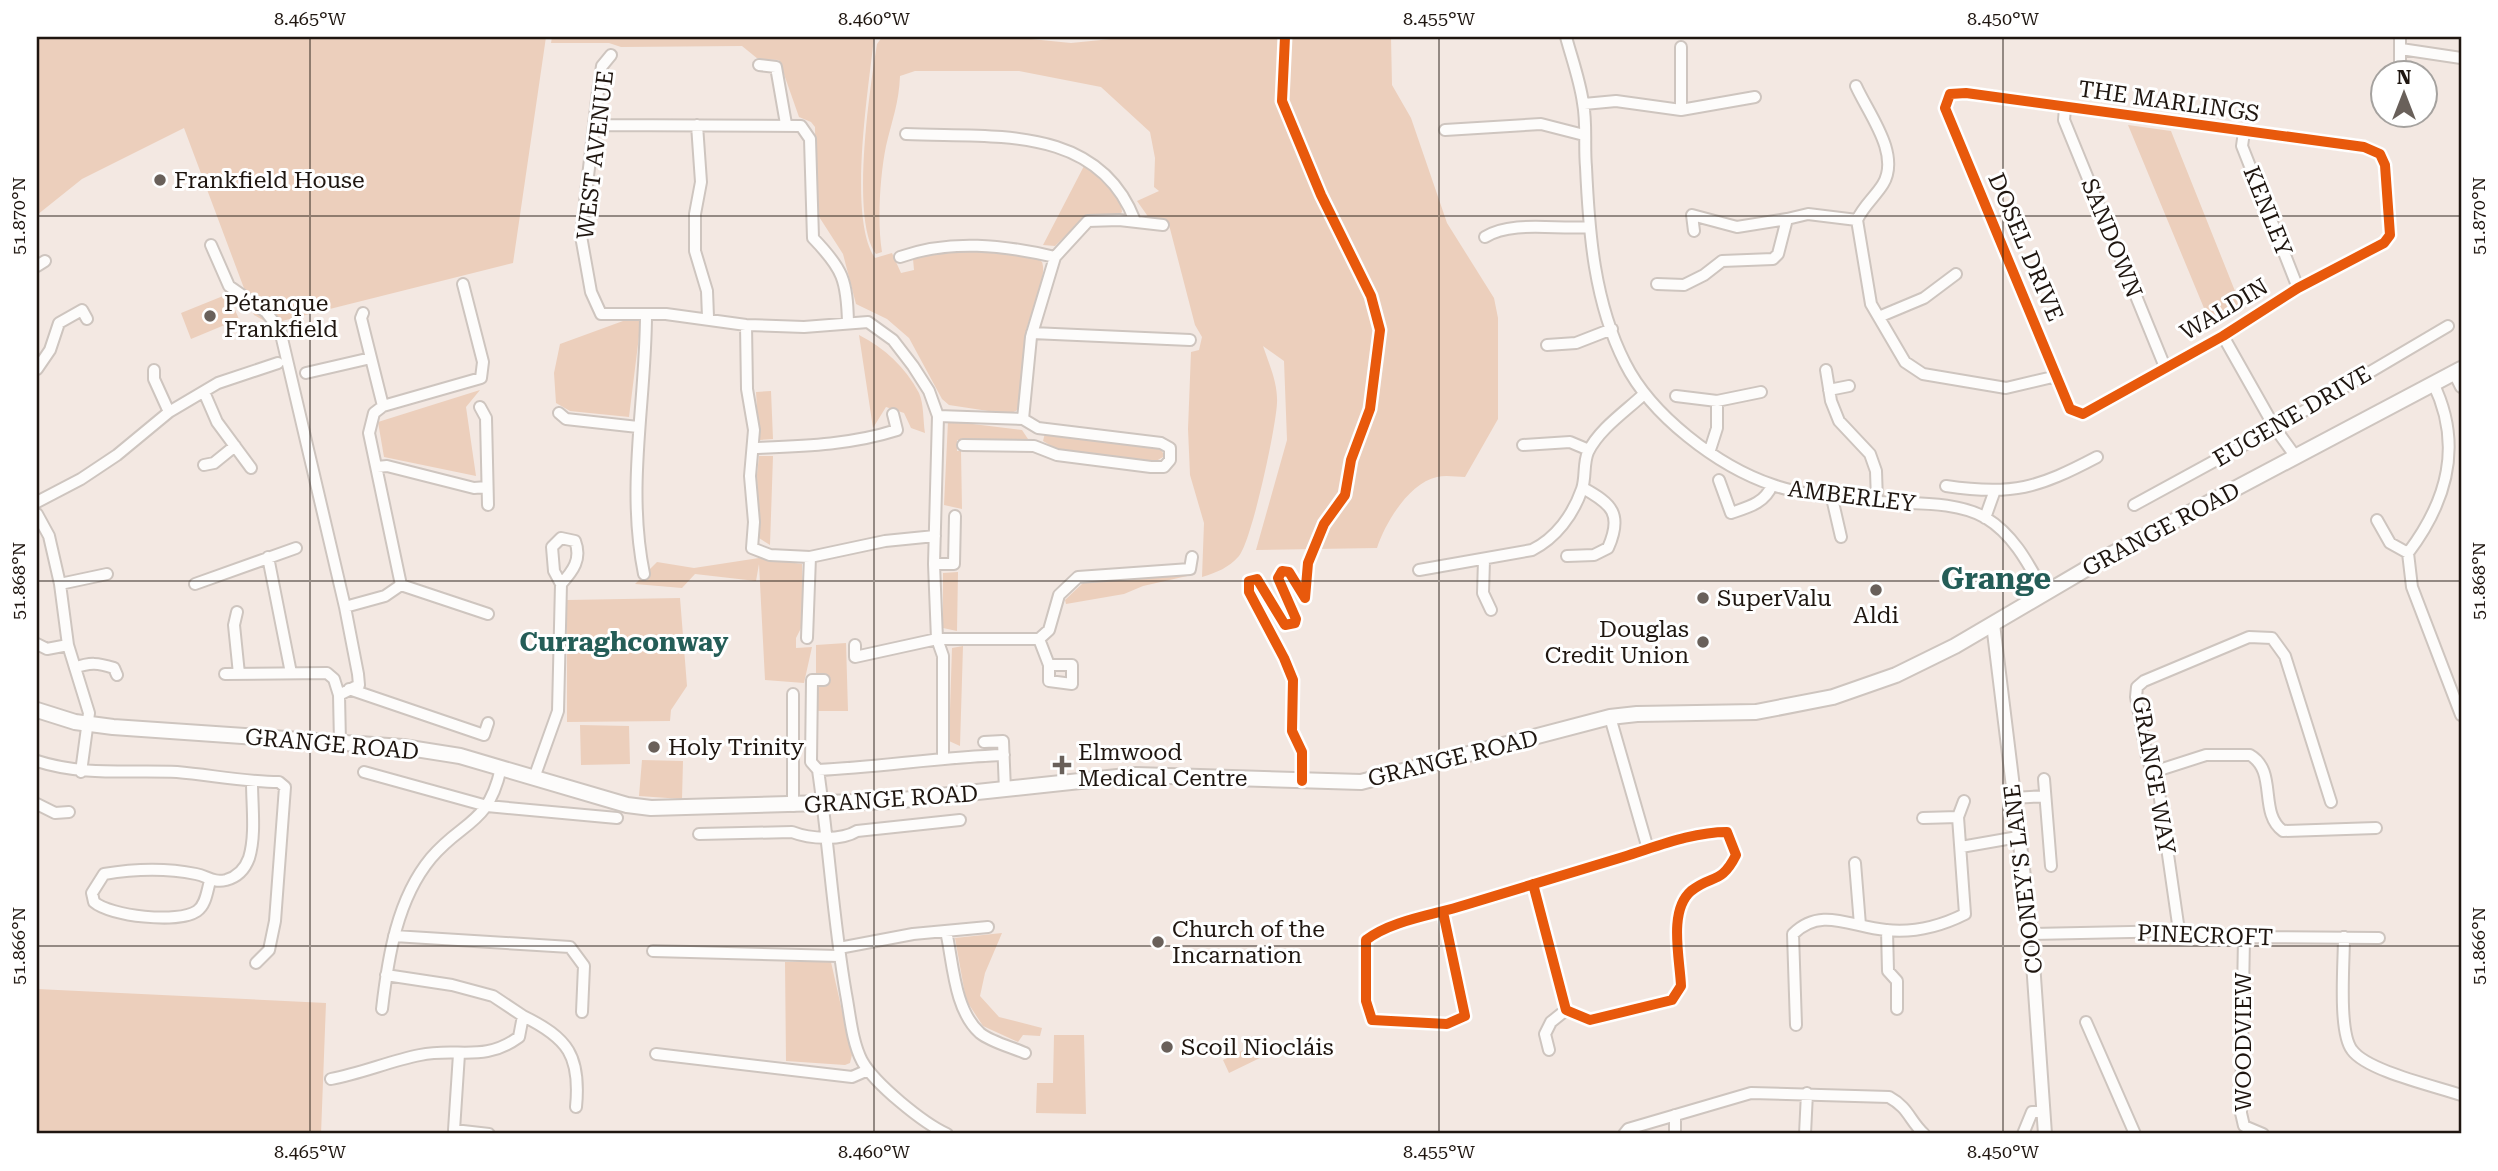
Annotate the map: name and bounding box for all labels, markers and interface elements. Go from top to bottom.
text: 8.465°W [274,8,347,29]
text: 8.460°W [838,8,911,29]
text: 8.455°W [1403,8,1476,29]
text: 8.450°W [1967,8,2040,29]
north arrow [2368,60,2438,130]
text: N [2397,66,2412,89]
street label: WEST AVENUE [572,69,619,241]
street label: THE MARLINGS [2077,75,2261,128]
street label: KENLEY [2237,162,2298,260]
place label: Frankfield House [174,167,365,194]
street label: DOSEL DRIVE [1982,169,2069,325]
marker: Frankfield House [152,172,168,188]
street label: SANDOWN [2075,175,2148,302]
text: 51.870°N [8,177,29,255]
text: 51.870°N [2468,177,2489,255]
street label: WALDIN [2175,273,2273,346]
place label: Pétanque Frankfield [224,290,338,343]
marker: Pétanque Frankfield [202,308,218,324]
street label: EUGENE DRIVE [2208,360,2376,473]
street label: AMBERLEY [1786,475,1918,518]
street label: GRANGE ROAD [2078,477,2245,582]
text: 51.868°N [8,542,29,620]
text: 51.868°N [2468,542,2489,620]
district label: Grange [1941,561,2051,596]
marker: Aldi [1868,582,1884,598]
place label: SuperValu [1717,585,1831,612]
marker: SuperValu [1695,590,1711,606]
place label: Aldi [1853,602,1899,629]
place label: Douglas Credit Union [1545,616,1689,669]
district label: Curraghconway [520,627,729,657]
marker: Douglas Credit Union [1695,634,1711,650]
street label: GRANGE WAY [2126,694,2181,856]
street label: GRANGE ROAD [244,723,420,766]
street label: GRANGE ROAD [1365,724,1541,793]
place label: Holy Trinity [668,734,804,761]
marker: Holy Trinity [646,739,662,755]
place label: Elmwood Medical Centre [1078,739,1247,792]
marker: Elmwood Medical Centre [1052,755,1072,775]
street label: GRANGE ROAD [803,780,979,819]
street label: COONEY'S LANE [1998,783,2049,975]
text: 51.866°N [8,907,29,985]
text: 51.866°N [2468,907,2489,985]
place label: Church of the Incarnation [1172,916,1325,969]
street label: PINECROFT [2136,920,2274,951]
marker: Church of the Incarnation [1150,934,1166,950]
street label: WOODVIEW [2230,972,2257,1112]
place label: Scoil Niocláis [1181,1034,1334,1061]
marker: Scoil Niocláis [1159,1039,1175,1055]
text: 8.465°W [274,1141,347,1162]
text: 8.460°W [838,1141,911,1162]
text: 8.455°W [1403,1141,1476,1162]
text: 8.450°W [1967,1141,2040,1162]

